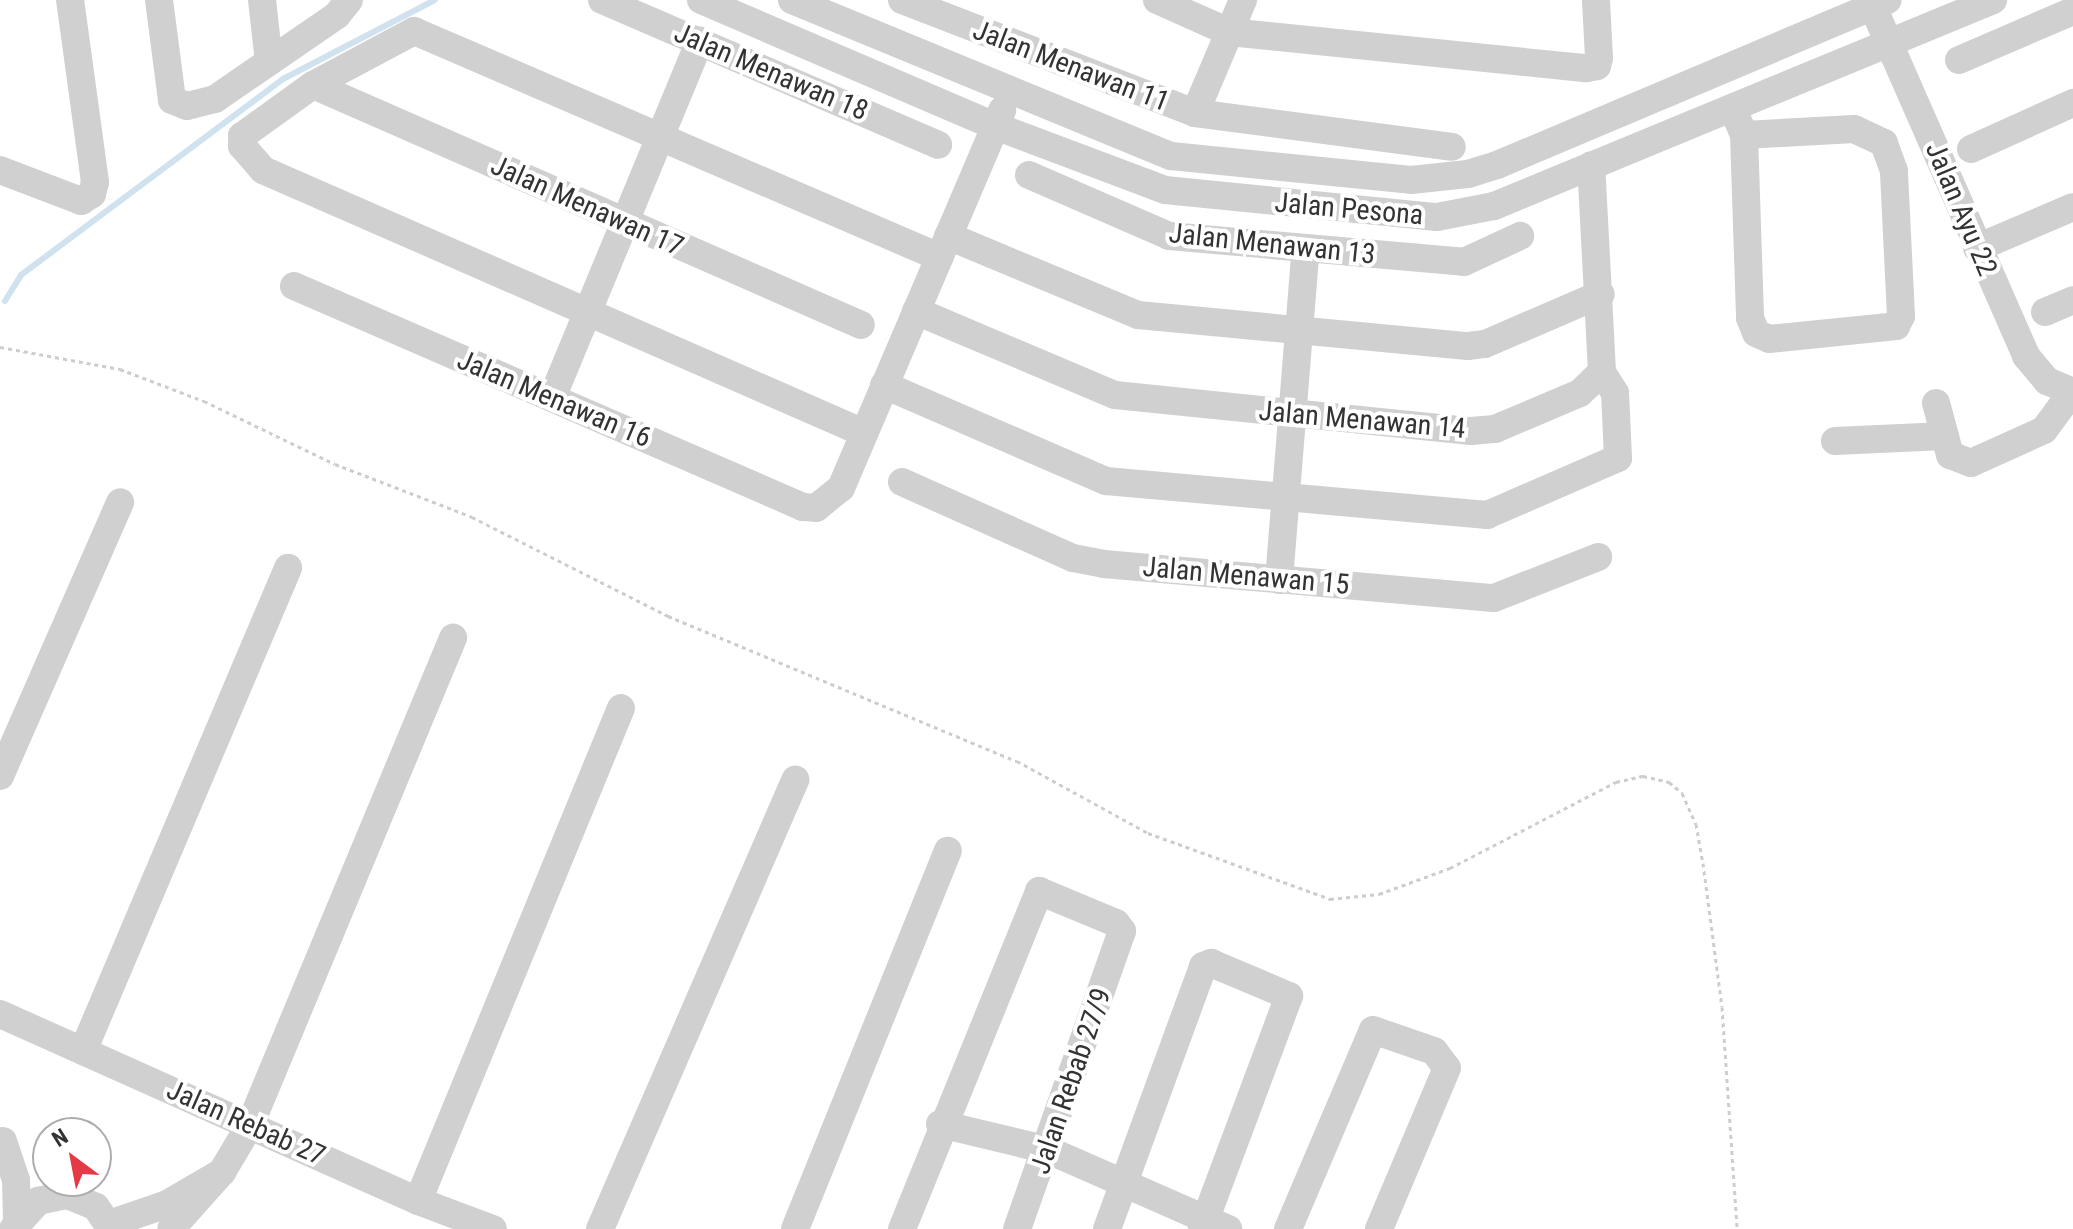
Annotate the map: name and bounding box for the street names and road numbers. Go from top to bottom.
street label: Jalan Menawan 11 [968,13,1174,119]
street label: Jalan Menawan 18 [669,16,873,128]
street label: Jalan Ayu 22 [1918,137,2004,281]
street label: Jalan Menawan 17 [485,149,689,263]
street label: Jalan Pesona [1273,186,1425,232]
street label: Jalan Menawan 13 [1167,216,1377,272]
street label: Jalan Menawan 16 [452,343,656,455]
street label: Jalan Menawan 14 [1257,394,1467,446]
street label: Jalan Menawan 15 [1141,550,1351,602]
street label: Jalan Rebab 27/9 [1024,984,1118,1178]
street label: Jalan Rebab 27 [162,1073,330,1173]

